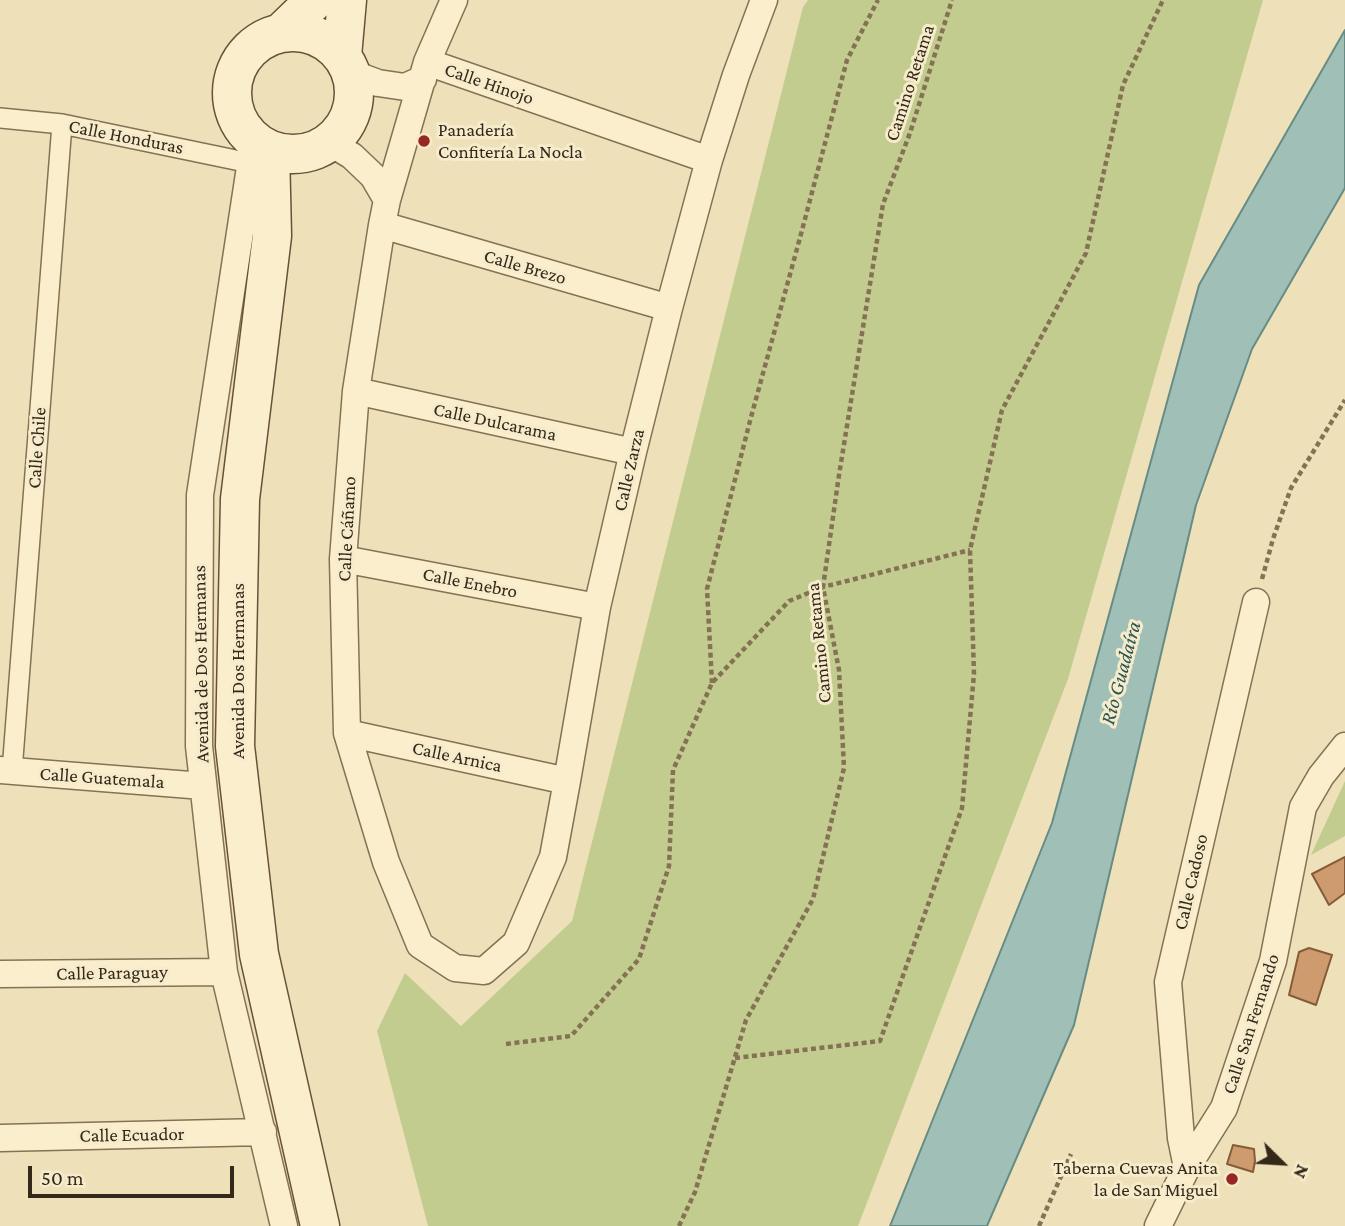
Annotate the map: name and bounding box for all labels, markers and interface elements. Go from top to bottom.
street label: Camino Retama [880,22,940,144]
street label: Calle Hinojo [441,58,537,110]
street label: Calle Honduras [67,115,185,159]
place label: Panadería Confitería La Nocla [438,119,583,163]
marker: Panadería Confitería La Nocla [416,133,432,149]
street label: Calle Brezo [481,244,569,290]
street label: Calle Dulcarama [431,398,559,446]
street label: Calle Chile [23,407,51,489]
street label: Calle Zarza [608,427,650,513]
street label: Calle Cáñamo [333,476,361,582]
street label: Calle Enebro [421,563,519,603]
street label: Avenida de Dos Hermanas [188,565,214,763]
street label: Camino Retama [801,582,837,704]
street label: Avenida Dos Hermanas [227,583,249,759]
water label: Río Guadaíra [1095,619,1147,727]
street label: Calle Arnica [410,736,504,778]
street label: Calle Guatemala [39,762,165,794]
street label: Calle Cadoso [1169,832,1213,932]
street label: Calle San Fernando [1218,951,1284,1097]
street label: Calle Paraguay [56,961,168,985]
street label: Calle Ecuador [79,1123,185,1147]
north arrow [1247,1128,1317,1198]
scale bar [32,1152,238,1196]
place label: Taberna Cuevas Anita la de San Miguel [1053,1157,1218,1201]
text: N [1289,1162,1314,1182]
text: 50 m [41,1166,84,1190]
marker: Taberna Cuevas Anita la de San Miguel [1224,1171,1240,1187]

